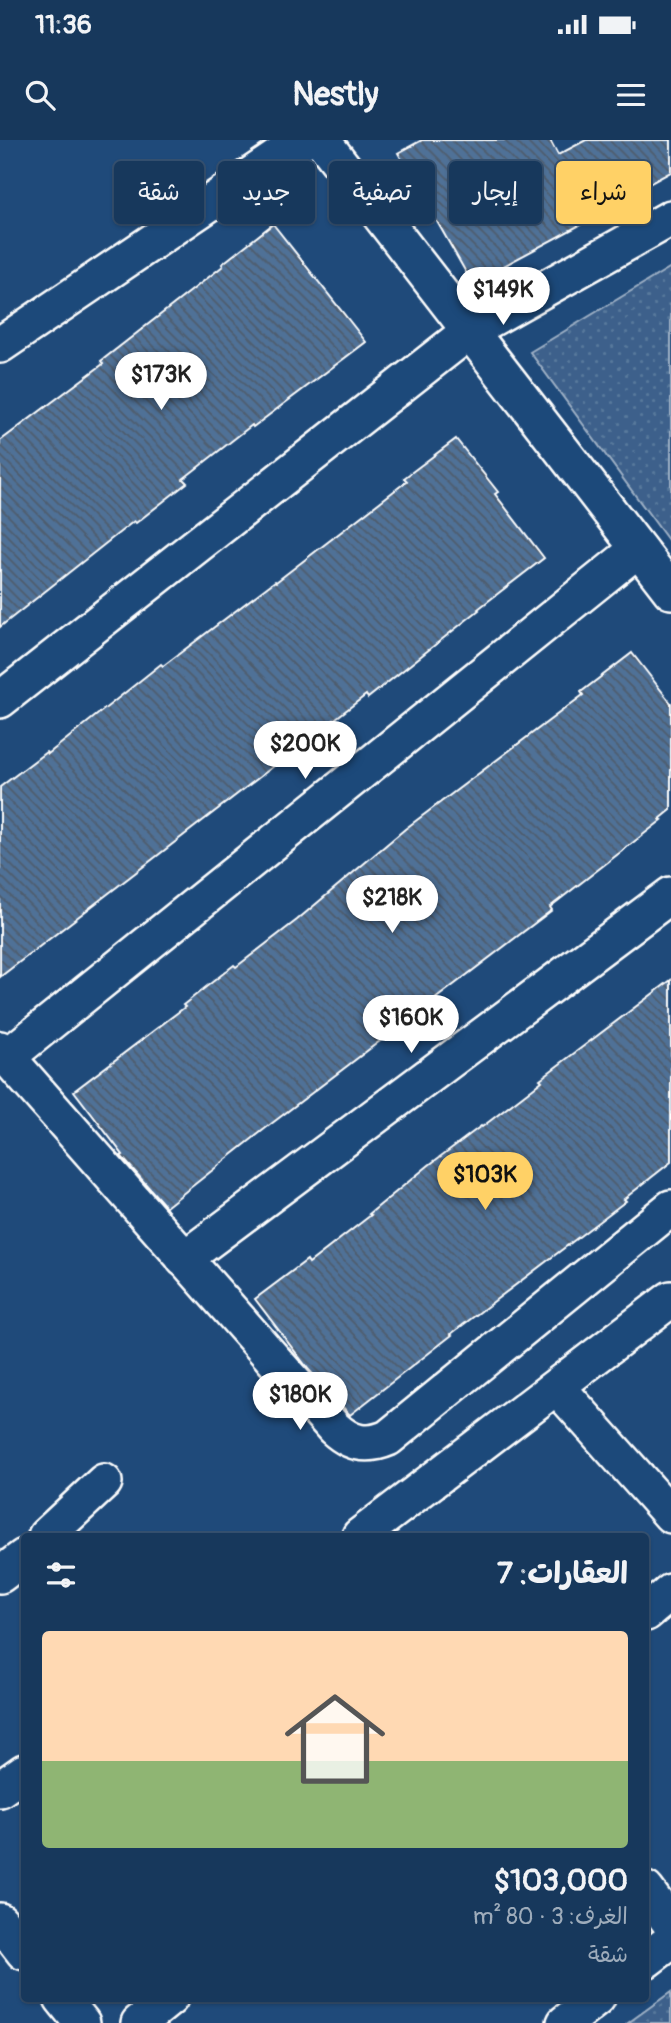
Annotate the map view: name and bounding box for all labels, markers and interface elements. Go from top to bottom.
text: 11:36 [35,9,92,41]
text: Nestly [293,75,378,115]
icon: search [21,76,59,114]
icon: menu [612,76,650,114]
chip: شقة [114,161,204,224]
chip: جديد [218,161,315,224]
chip: تصفية [329,161,435,224]
chip: إيجار [449,161,542,224]
chip: شراء [556,161,651,224]
pin: $149K [454,268,552,327]
text: $149K [473,275,533,304]
pin: $173K [112,352,210,412]
text: $173K [131,360,191,389]
pin: $200K [256,722,354,781]
text: $200K [270,729,340,758]
pin: $218K [343,876,441,935]
text: $218K [362,883,422,912]
pin: $160K [362,996,460,1055]
text: $160K [379,1003,443,1032]
pin: $103K [436,1152,534,1212]
text: $103K [453,1160,517,1189]
pin: $180K [251,1372,349,1432]
text: $180K [269,1380,331,1409]
text: العقارات: 7 [497,1555,628,1592]
icon: filters [42,1556,80,1594]
icon: home [272,1676,398,1802]
text: $103,000 [494,1862,628,1899]
text: الغرف: 3 · 80 m² [473,1902,628,1931]
text: شقة [588,1940,628,1969]

